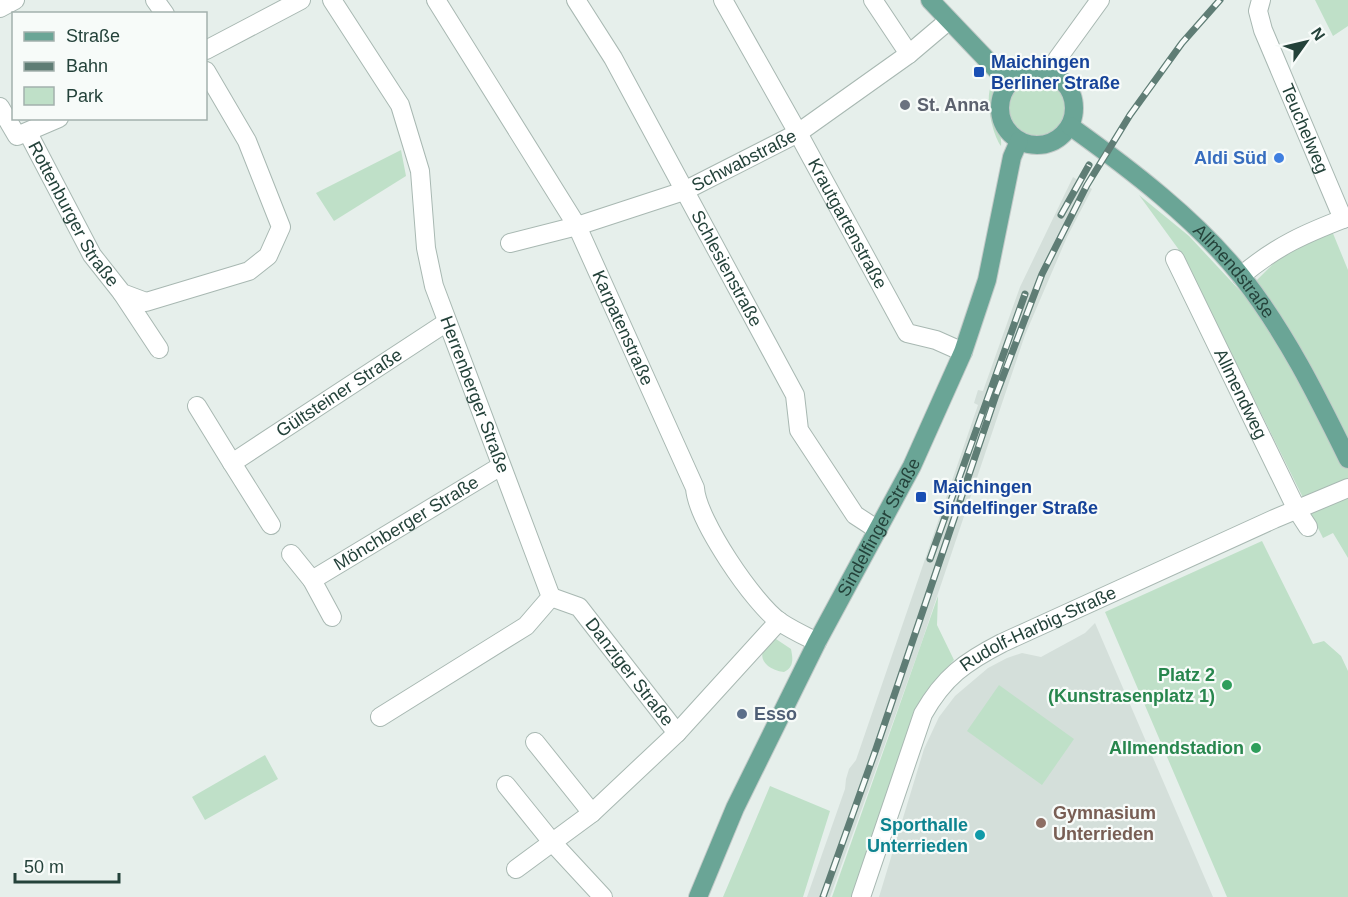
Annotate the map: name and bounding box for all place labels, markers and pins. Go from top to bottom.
place label: Maichingen Berliner Straße [991,52,1120,93]
marker: Maichingen Berliner Straße [972,65,986,79]
place label: St. Anna [917,95,990,115]
marker: St. Anna [898,98,912,112]
place label: Aldi Süd [1194,148,1267,168]
marker: Aldi Süd [1272,151,1286,165]
place label: Maichingen Sindelfinger Straße [933,477,1098,518]
marker: Maichingen Sindelfinger Straße [914,490,928,504]
place label: Platz 2 (Kunstrasenplatz 1) [1048,665,1215,706]
marker: Platz 2 (Kunstrasenplatz 1) [1220,678,1234,692]
place label: Esso [754,704,797,724]
marker: Esso [735,707,749,721]
place label: Allmendstadion [1109,738,1244,758]
marker: Allmendstadion [1249,741,1263,755]
place label: Gymnasium Unterrieden [1053,803,1156,844]
place label: Sporthalle Unterrieden [867,815,968,856]
marker: Gymnasium Unterrieden [1034,816,1048,830]
marker: Sporthalle Unterrieden [973,828,987,842]

